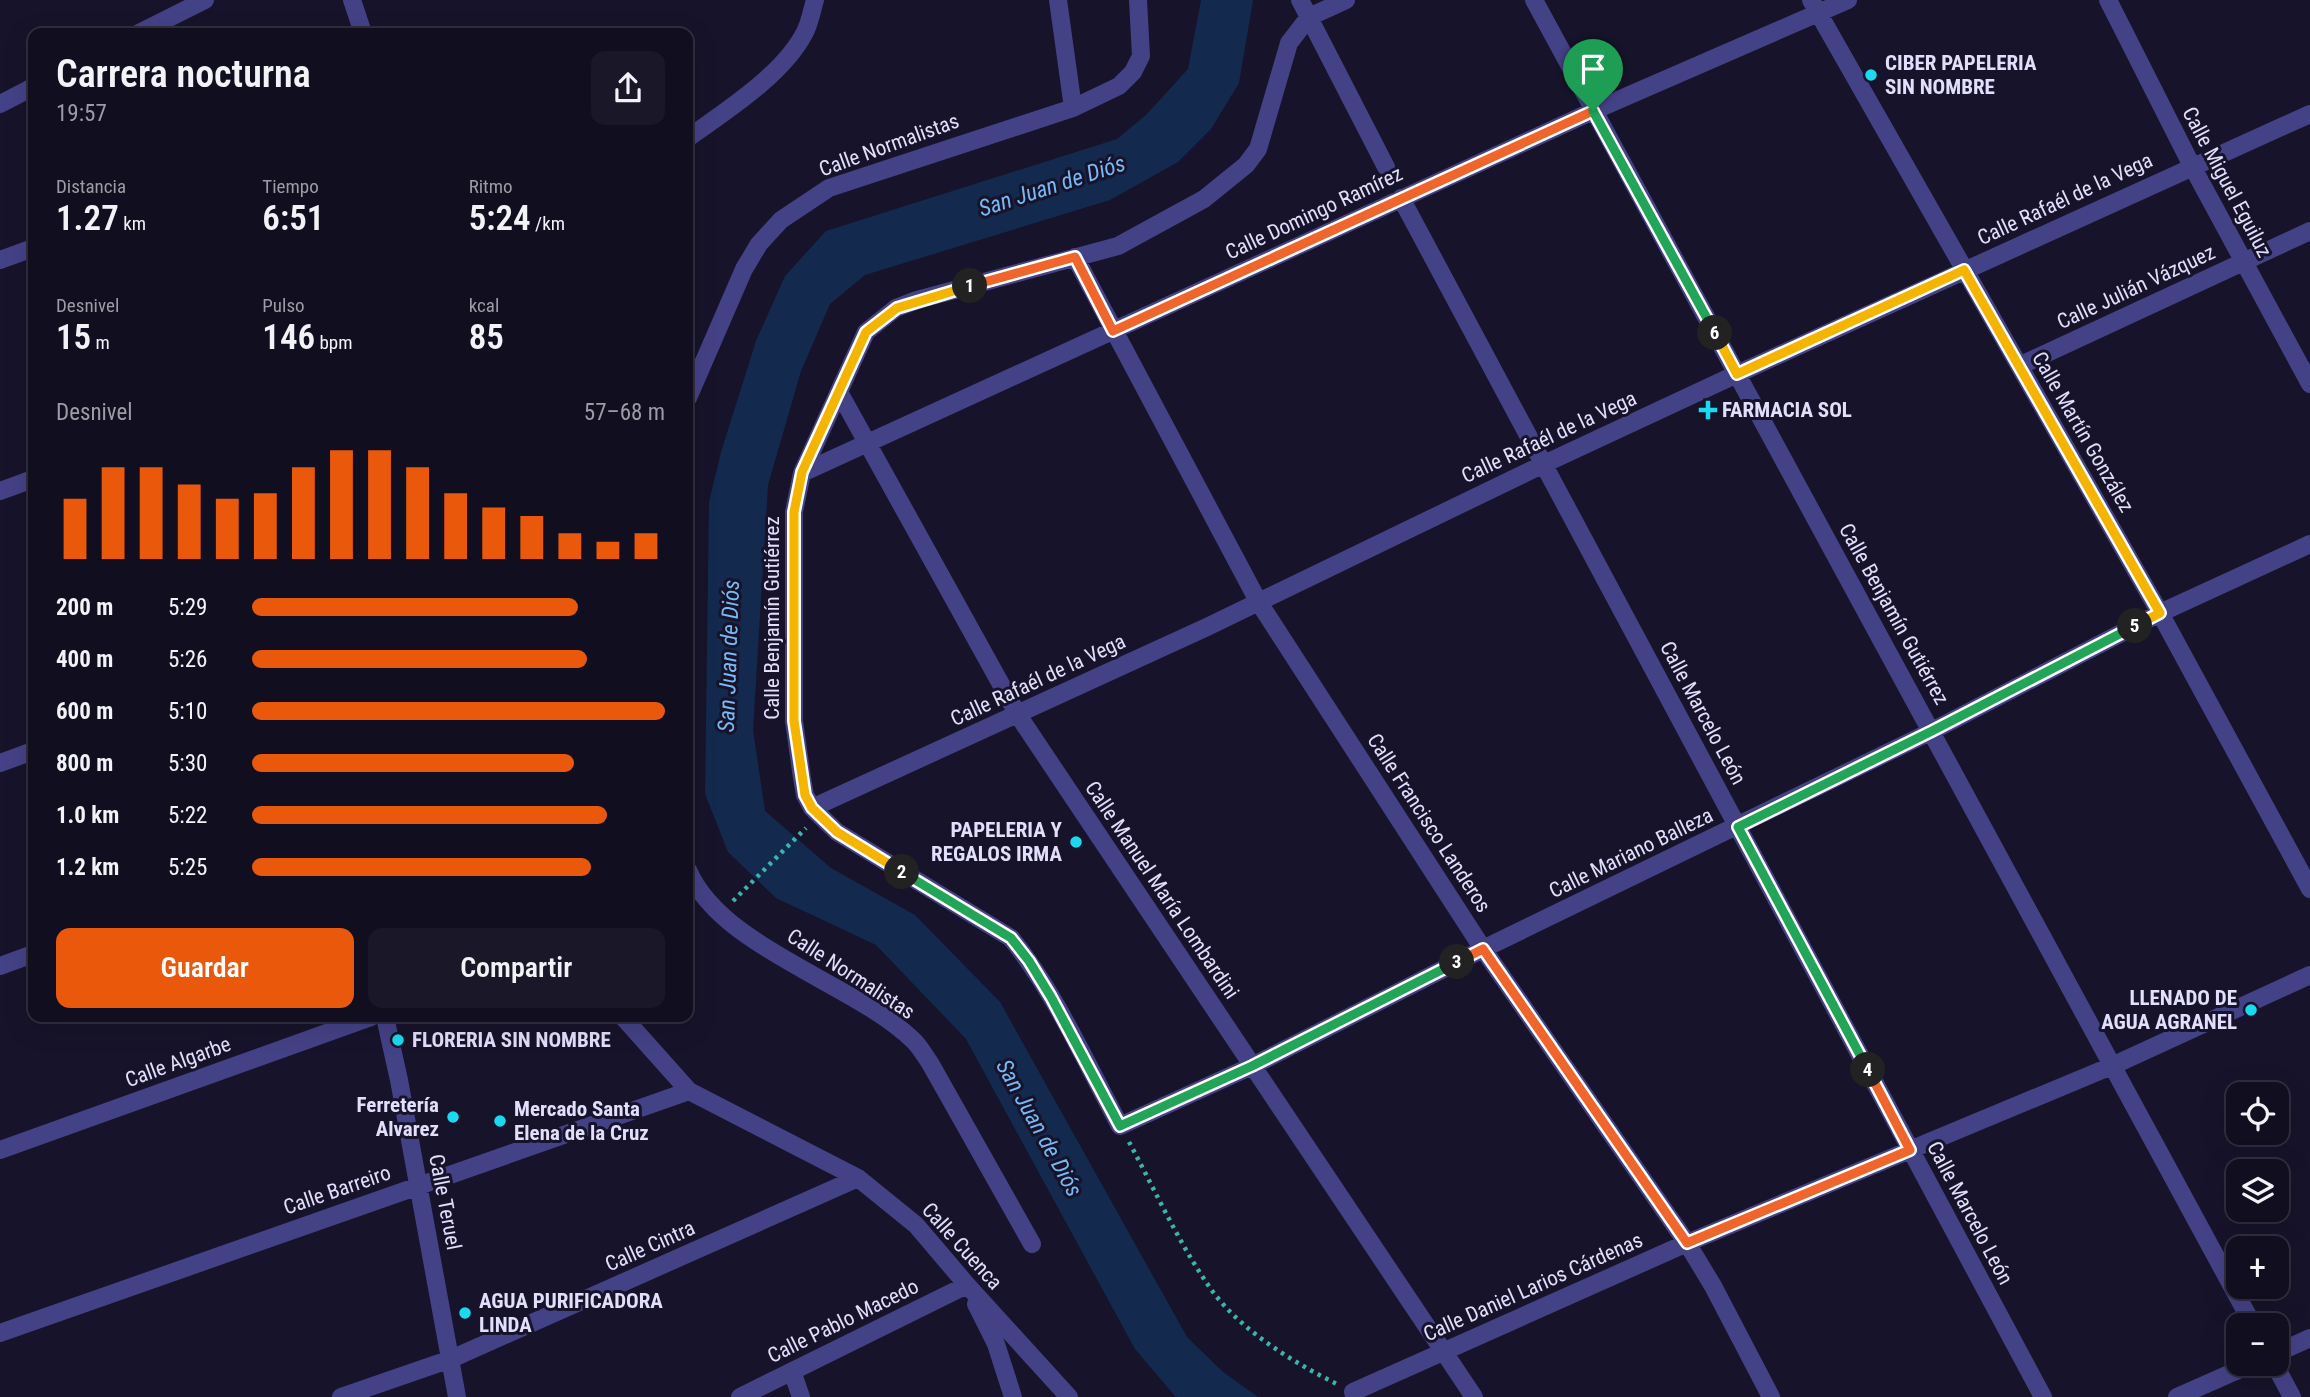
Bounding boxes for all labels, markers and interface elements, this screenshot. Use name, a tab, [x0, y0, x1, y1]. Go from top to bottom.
pin	[1563, 39, 1623, 111]
icon: arrive	[1574, 50, 1612, 88]
button: share	[591, 51, 665, 125]
place label: CIBER PAPELERIA SIN NOMBRE	[1885, 51, 2037, 99]
text: Carrera nocturna	[56, 52, 311, 96]
marker: CIBER PAPELERIA SIN NOMBRE	[1863, 67, 1879, 83]
text: 19:57	[56, 100, 107, 127]
street label: Calle Miguel Eguiluz	[2177, 103, 2277, 261]
street label: Calle Normalistas	[816, 109, 962, 181]
street label: Calle Rafaél de la Vega	[1974, 148, 2156, 250]
water label: San Juan de Diós	[975, 150, 1129, 222]
street label: Calle Domingo Ramírez	[1222, 161, 1406, 265]
text: Distancia	[56, 175, 126, 198]
text: Tiempo	[262, 175, 319, 198]
text: Ritmo	[469, 175, 513, 198]
text: 1.27	[56, 198, 119, 239]
text: 6:51	[262, 198, 324, 239]
text: 5:24	[469, 198, 531, 239]
text: km	[119, 212, 146, 235]
text: /km	[531, 212, 565, 235]
street label: Calle Julián Vázquez	[2053, 240, 2219, 334]
pin: 1	[953, 268, 988, 304]
text: 1	[965, 274, 974, 297]
text: Desnivel	[56, 294, 119, 317]
text: Pulso	[262, 294, 305, 317]
text: kcal	[469, 294, 499, 317]
pin: 6	[1698, 316, 1732, 350]
text: 15	[56, 317, 91, 358]
text: 146	[262, 317, 315, 358]
text: 85	[469, 317, 504, 358]
text: 6	[1710, 321, 1719, 344]
text: m	[91, 331, 110, 354]
text: bpm	[315, 331, 353, 354]
street label: Calle Martín González	[2027, 347, 2139, 517]
street label: Calle Rafaél de la Vega	[1458, 386, 1640, 488]
place label: FARMACIA SOL	[1722, 398, 1852, 422]
text: Desnivel	[56, 399, 133, 426]
text: 57–68 m	[584, 399, 665, 426]
marker: FARMACIA SOL	[1700, 402, 1716, 418]
street label: Calle Benjamín Gutiérrez	[760, 516, 784, 720]
street label: Calle Benjamín Gutiérrez	[1834, 519, 1954, 709]
water label: San Juan de Diós	[713, 579, 745, 733]
text: 200 m	[56, 594, 113, 621]
text: 5:29	[168, 594, 207, 621]
pin: 5	[2118, 608, 2152, 644]
text: 5	[2130, 614, 2139, 637]
street label: Calle Rafaél de la Vega	[947, 629, 1129, 731]
street label: Calle Marcelo León	[1655, 637, 1751, 789]
text: 400 m	[56, 646, 113, 673]
text: 5:26	[168, 646, 207, 673]
text: 600 m	[56, 698, 113, 725]
text: 5:10	[168, 698, 207, 725]
street label: Calle Francisco Landeros	[1362, 729, 1496, 917]
text: 800 m	[56, 750, 113, 777]
text: 5:30	[168, 750, 207, 777]
street label: Calle Manuel María Lombardini	[1080, 777, 1244, 1003]
text: 1.0 km	[56, 802, 119, 829]
text: 5:22	[168, 802, 207, 829]
street label: Calle Mariano Balleza	[1545, 803, 1717, 903]
place label: PAPELERIA Y REGALOS IRMA	[931, 818, 1063, 866]
marker: PAPELERIA Y REGALOS IRMA	[1068, 834, 1084, 850]
text: 1.2 km	[56, 854, 119, 881]
text: 5:25	[168, 854, 207, 881]
pin: 2	[884, 854, 920, 890]
text: 2	[897, 860, 906, 883]
street label: Calle Normalistas	[783, 924, 919, 1024]
button: Guardar	[56, 928, 354, 1008]
button: Compartir	[368, 928, 665, 1008]
pin: 3	[1440, 944, 1474, 979]
text: 3	[1452, 950, 1461, 973]
place label: LLENADO DE AGUA AGRANEL	[2101, 986, 2237, 1034]
marker: LLENADO DE AGUA AGRANEL	[2243, 1002, 2259, 1018]
place label: FLORERIA SIN NOMBRE	[412, 1028, 611, 1052]
street label: Calle Algarbe	[122, 1032, 234, 1092]
marker: FLORERIA SIN NOMBRE	[390, 1032, 406, 1048]
pin: 4	[1850, 1052, 1885, 1088]
water label: San Juan de Diós	[990, 1055, 1088, 1201]
text: 4	[1863, 1058, 1872, 1081]
map controls	[2226, 1082, 2289, 1376]
button: locate	[2226, 1082, 2289, 1145]
place label: Ferretería Alvarez	[357, 1093, 439, 1141]
place label: Mercado Santa Elena de la Cruz	[514, 1097, 649, 1145]
marker: Ferretería Alvarez	[445, 1109, 461, 1125]
marker: Mercado Santa Elena de la Cruz	[492, 1113, 508, 1129]
street label: Calle Marcelo León	[1922, 1137, 2018, 1289]
street label: Calle Teruel	[424, 1152, 466, 1252]
button: layers	[2226, 1159, 2289, 1222]
street label: Calle Barreiro	[280, 1160, 394, 1220]
street label: Calle Cuenca	[917, 1198, 1007, 1294]
street label: Calle Cintra	[602, 1216, 698, 1276]
street label: Calle Daniel Larios Cárdenas	[1420, 1228, 1646, 1346]
button: +	[2226, 1236, 2289, 1299]
street label: Calle Pablo Macedo	[764, 1274, 922, 1368]
place label: AGUA PURIFICADORA LINDA	[479, 1289, 663, 1337]
marker: AGUA PURIFICADORA LINDA	[457, 1305, 473, 1321]
button: −	[2226, 1313, 2289, 1376]

